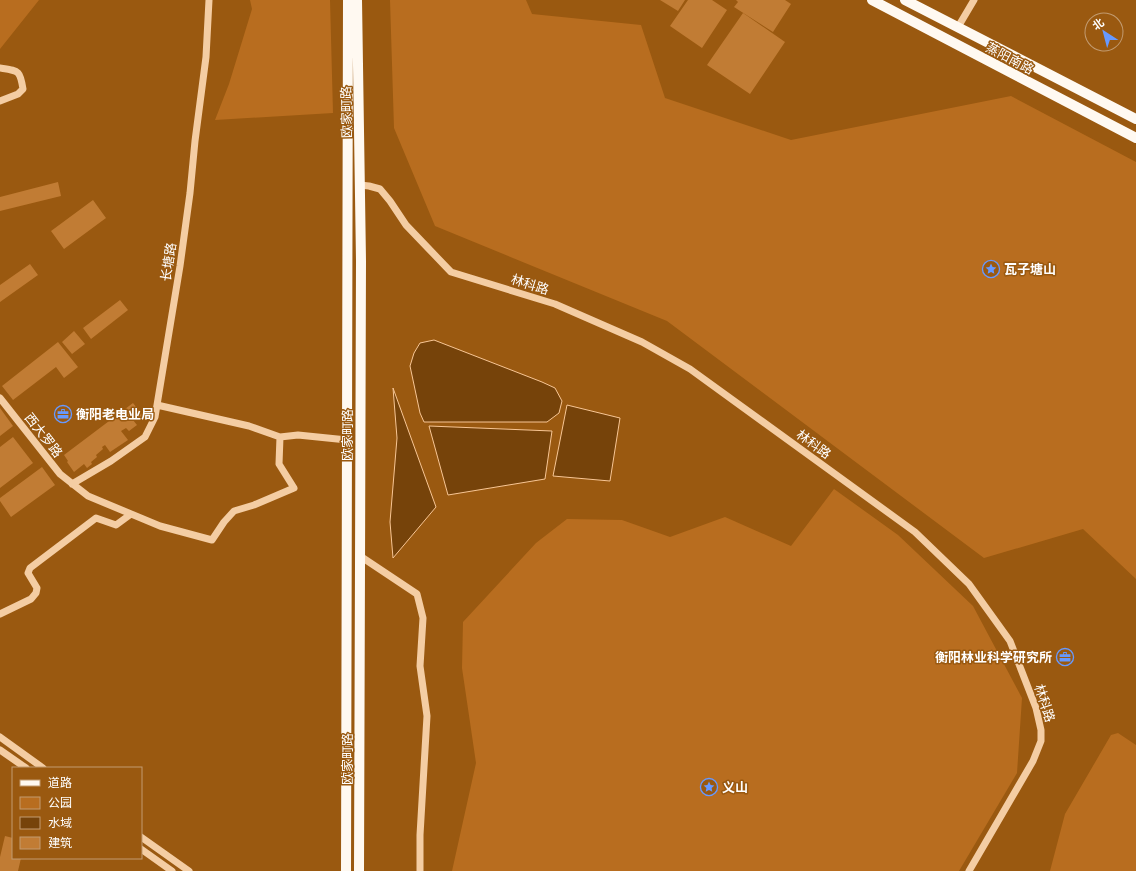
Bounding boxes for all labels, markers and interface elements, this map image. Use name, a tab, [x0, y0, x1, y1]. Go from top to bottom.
north arrow	[1084, 12, 1124, 52]
text: 北	[1090, 16, 1107, 34]
street label: 蒸阳南路	[982, 40, 1036, 79]
street label: 欧家町路	[339, 86, 356, 138]
street label: 长塘路	[158, 242, 181, 283]
place icon: 瓦子塘山	[981, 259, 1001, 279]
place label: 瓦子塘山	[1004, 262, 1056, 279]
street label: 林科路	[508, 273, 550, 299]
office icon: 衡阳老电业局	[53, 404, 73, 424]
place label: 衡阳老电业局	[76, 407, 154, 424]
street label: 欧家町路	[340, 409, 357, 461]
street label: 西大罗路	[20, 411, 65, 462]
street label: 林科路	[792, 428, 833, 464]
office icon: 衡阳林业科学研究所	[1055, 647, 1075, 667]
place label: 衡阳林业科学研究所	[935, 650, 1052, 667]
street label: 林科路	[1029, 683, 1057, 725]
street label: 欧家町路	[340, 733, 357, 785]
legend	[12, 767, 142, 859]
text: 道路	[48, 776, 72, 792]
place icon: 义山	[699, 777, 719, 797]
place label: 义山	[722, 780, 748, 797]
text: 公园	[48, 796, 72, 812]
text: 水域	[48, 816, 72, 832]
text: 建筑	[48, 836, 72, 852]

